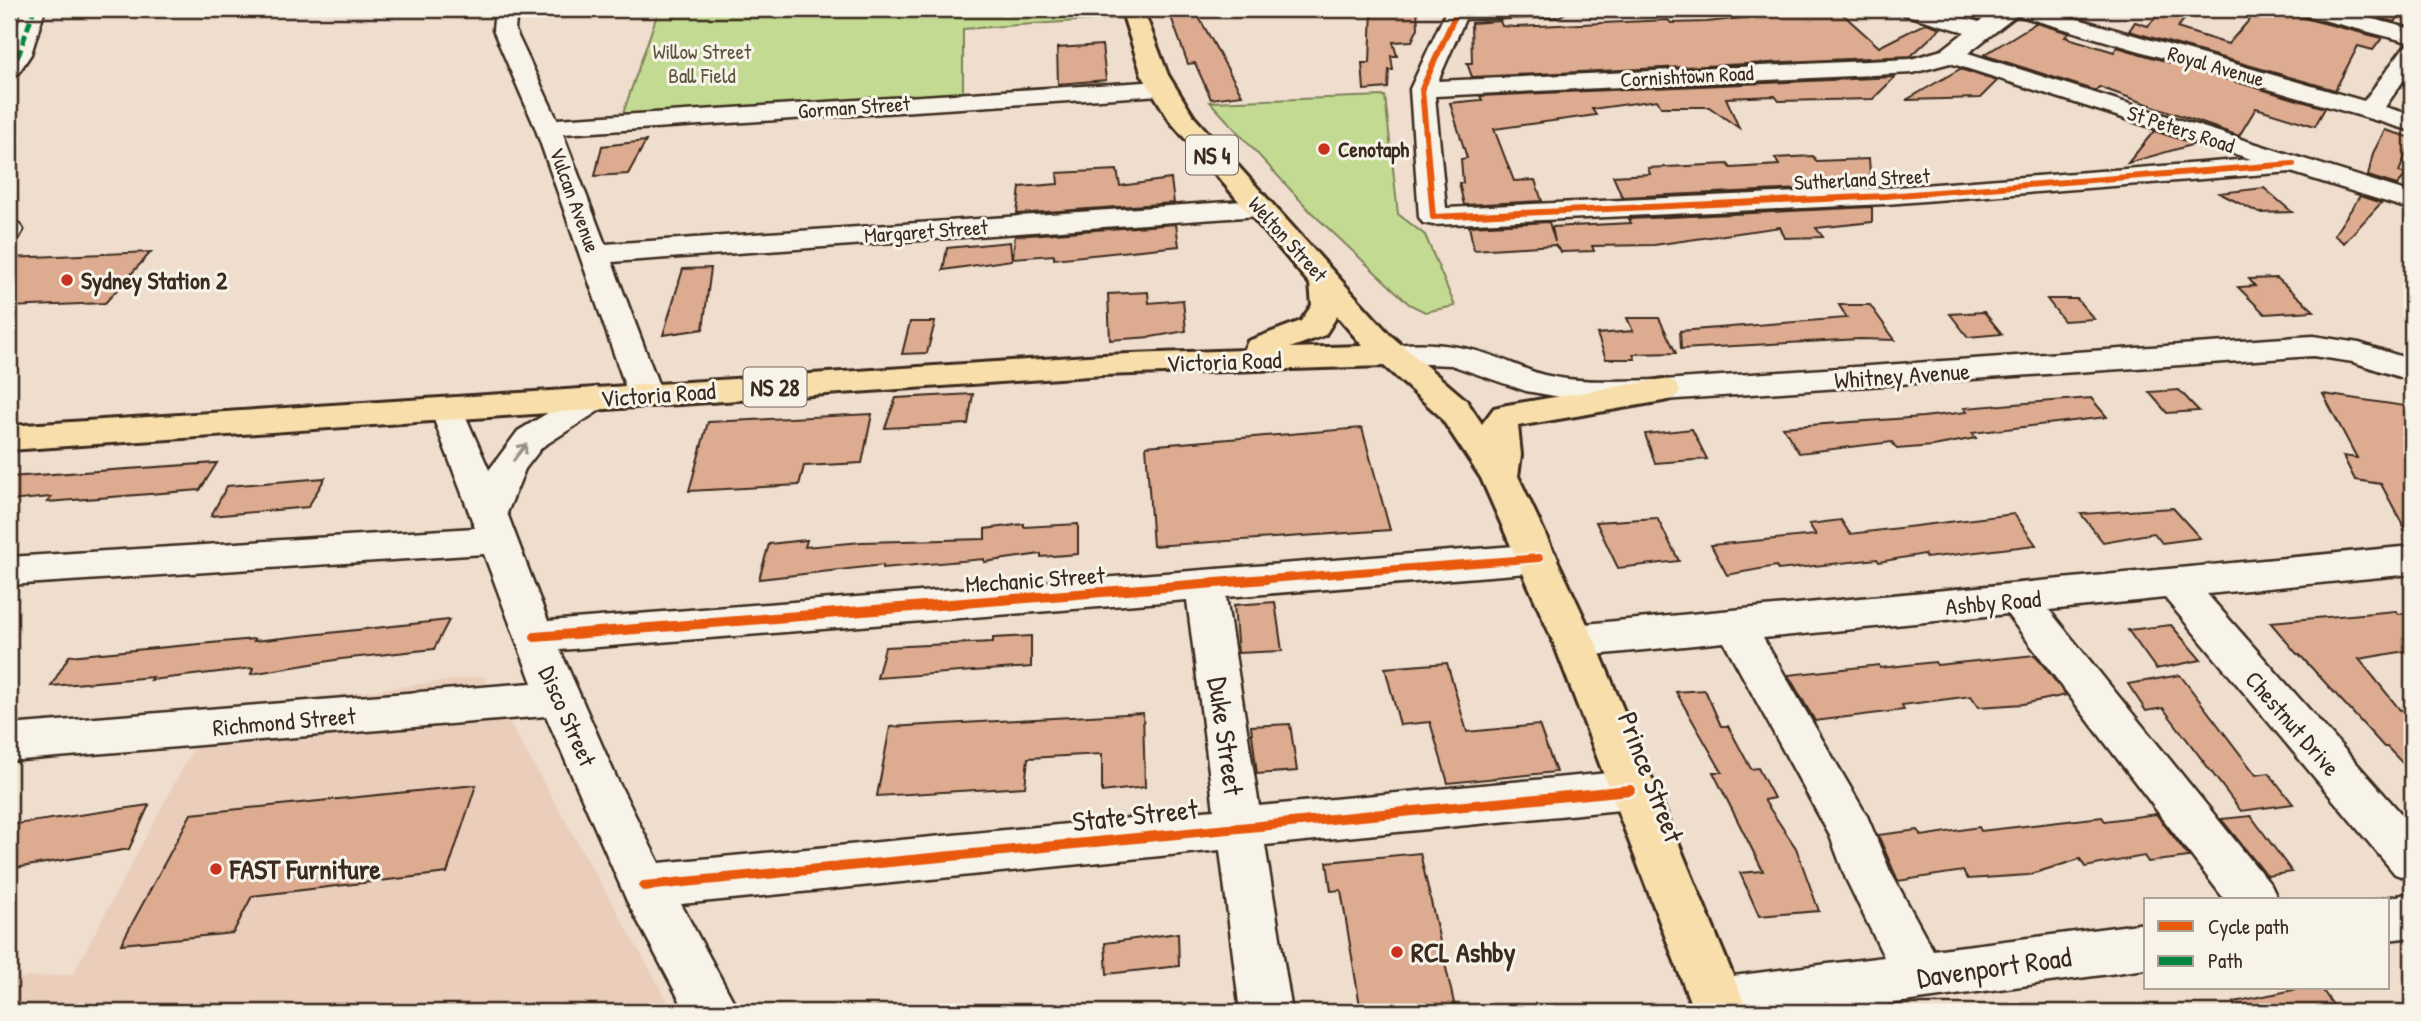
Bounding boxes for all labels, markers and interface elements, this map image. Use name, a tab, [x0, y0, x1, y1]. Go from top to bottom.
park label: Willow Street Ball Field	[653, 37, 752, 90]
street label: Royal Avenue	[2165, 38, 2267, 94]
street label: Cornishtown Road	[1620, 58, 1754, 94]
street label: Gorman Street	[797, 89, 912, 125]
street label: St Peters Road	[2124, 98, 2238, 160]
place label: Cenotaph	[1338, 135, 1409, 165]
road number: NS 4	[1186, 136, 1238, 174]
marker: Cenotaph	[1316, 141, 1332, 157]
street label: Vulcan Avenue	[543, 143, 607, 257]
street label: Sutherland Street	[1793, 161, 1931, 197]
street label: Welton Street	[1242, 190, 1335, 289]
street label: Margaret Street	[863, 212, 990, 250]
place label: Sydney Station 2	[81, 264, 228, 297]
marker: Sydney Station 2	[59, 272, 75, 288]
street label: Victoria Road	[1166, 343, 1282, 379]
street label: Whitney Avenue	[1833, 354, 1971, 396]
road number: NS 28	[744, 368, 806, 406]
street label: Victoria Road	[600, 374, 716, 414]
one-way arrow	[512, 443, 527, 461]
street label: Mechanic Street	[964, 558, 1106, 600]
street label: Ashby Road	[1944, 582, 2042, 622]
street label: Disco Street	[532, 661, 605, 772]
street label: Chestnut Drive	[2238, 664, 2348, 783]
street label: Duke Street	[1199, 674, 1253, 798]
street label: Richmond Street	[211, 699, 357, 743]
street label: Prince Street	[1609, 706, 1693, 848]
street label: State Street	[1070, 789, 1200, 840]
place label: FAST Furniture	[229, 850, 382, 888]
marker: FAST Furniture	[208, 861, 224, 877]
legend	[2144, 898, 2390, 990]
text: Cycle path	[2208, 912, 2289, 941]
place label: RCL Ashby	[1411, 933, 1516, 972]
street label: Davenport Road	[1914, 937, 2074, 997]
marker: RCL Ashby	[1389, 944, 1405, 960]
text: Path	[2208, 946, 2243, 975]

